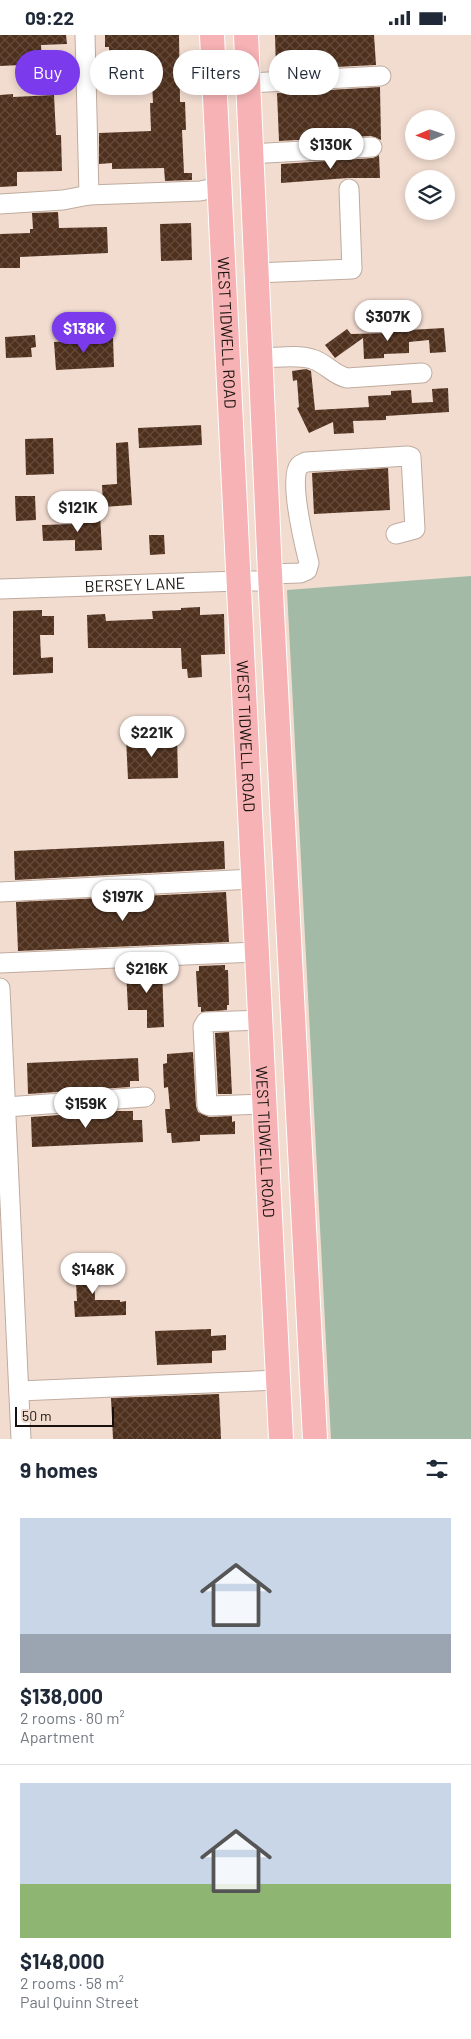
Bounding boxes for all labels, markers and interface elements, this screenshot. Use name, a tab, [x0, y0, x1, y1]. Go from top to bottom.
text: 09:22	[25, 6, 74, 29]
chip: Buy	[15, 50, 80, 95]
chip: Rent	[90, 50, 163, 95]
chip: Filters	[173, 50, 259, 95]
chip: New	[269, 50, 339, 95]
north arrow	[405, 110, 455, 160]
map controls	[405, 110, 455, 220]
pin: $130K	[296, 127, 366, 170]
text: $130K	[310, 134, 352, 153]
button: layers	[405, 170, 455, 220]
street label: WEST TIDWELL ROAD	[214, 256, 241, 409]
pin: $307K	[353, 299, 423, 342]
text: $307K	[366, 306, 410, 325]
pin: $138K	[49, 311, 119, 354]
text: $138K	[63, 318, 105, 337]
pin: $121K	[43, 491, 113, 533]
text: $121K	[58, 497, 98, 516]
street label: BERSEY LANE	[84, 573, 186, 595]
street label: WEST TIDWELL ROAD	[234, 660, 260, 812]
pin: $221K	[117, 715, 187, 758]
text: $221K	[131, 722, 173, 741]
pin: $197K	[88, 879, 158, 922]
text: $197K	[102, 886, 144, 905]
pin: $216K	[112, 951, 182, 994]
text: $216K	[126, 958, 168, 977]
street label: WEST TIDWELL ROAD	[253, 1065, 279, 1218]
pin: $159K	[51, 1087, 121, 1129]
text: $159K	[65, 1093, 107, 1112]
pin: $148K	[58, 1253, 128, 1295]
text: $148K	[71, 1259, 115, 1278]
scale bar	[15, 1404, 114, 1427]
text: 50 m	[22, 1407, 51, 1424]
icon: filters	[423, 1455, 451, 1483]
text: 9 homes	[20, 1457, 98, 1482]
icon: home	[191, 1550, 281, 1640]
text: $138,000	[20, 1683, 103, 1708]
text: 2 rooms · 80 m²	[20, 1708, 125, 1727]
text: Apartment	[20, 1727, 95, 1746]
icon: home	[191, 1816, 281, 1906]
text: $148,000	[20, 1948, 104, 1973]
text: 2 rooms · 58 m²	[20, 1973, 124, 1992]
text: Paul Quinn Street	[20, 1992, 139, 2011]

